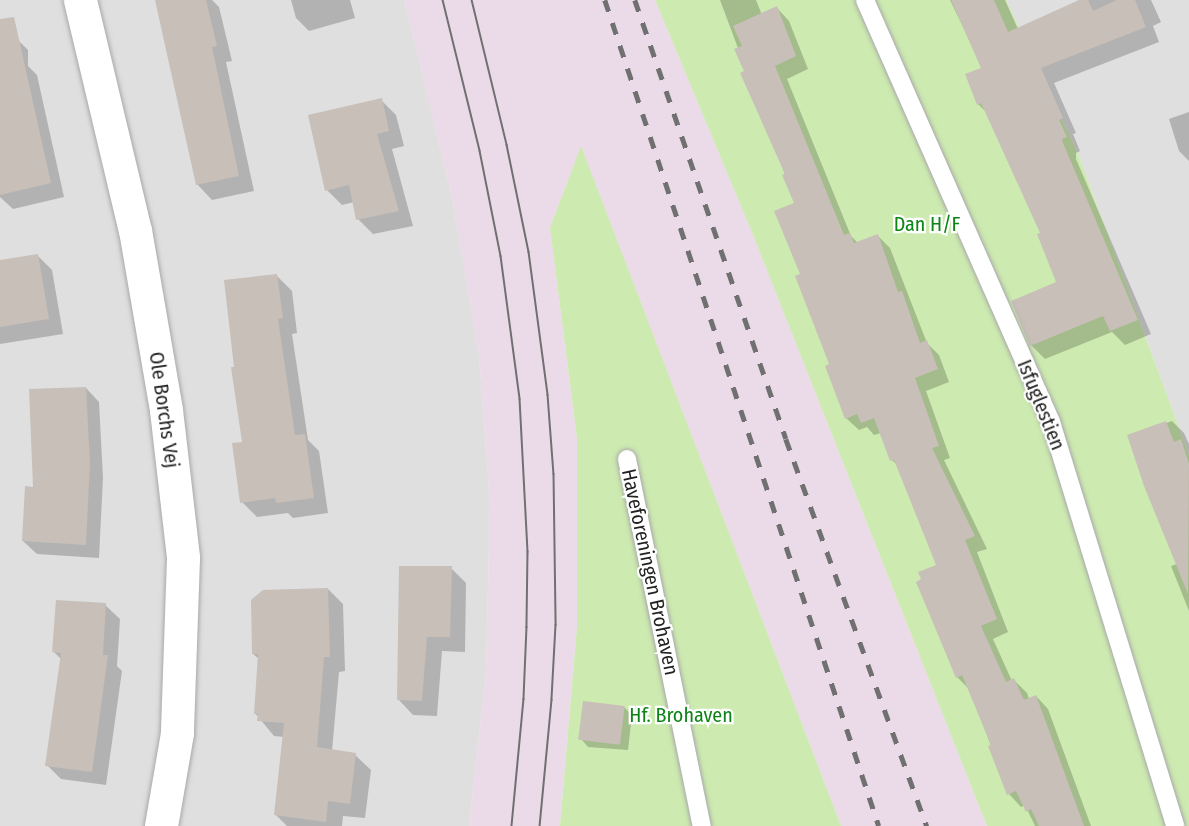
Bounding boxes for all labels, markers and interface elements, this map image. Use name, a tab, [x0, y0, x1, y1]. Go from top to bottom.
park label: Dan H/F	[894, 212, 960, 236]
street label: Ole Borchs Vej	[144, 350, 184, 470]
street label: Isfuglestien	[1012, 356, 1070, 454]
street label: Haveforeningen Brohaven	[616, 467, 684, 677]
park label: Hf. Brohaven	[629, 703, 733, 727]

